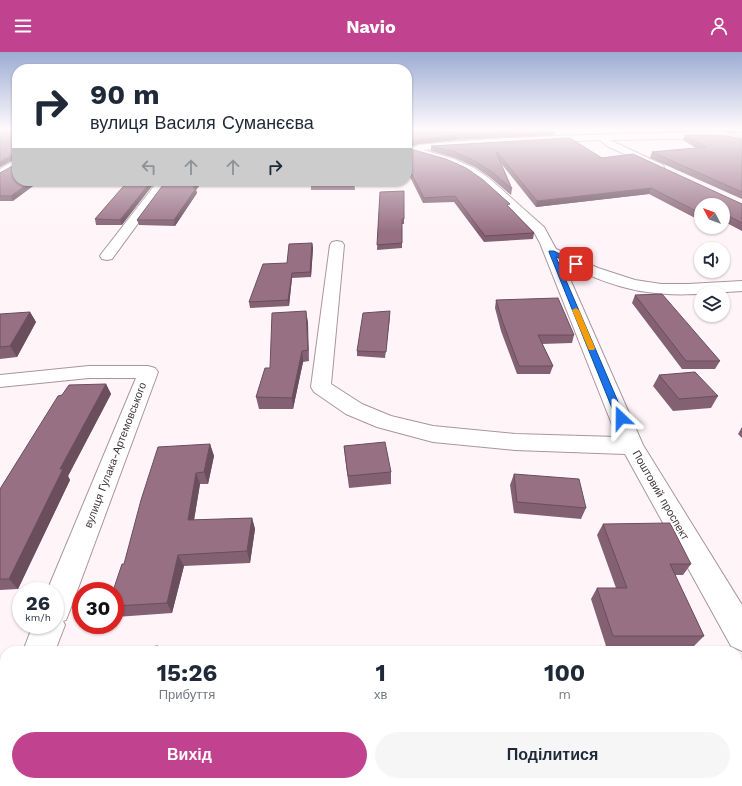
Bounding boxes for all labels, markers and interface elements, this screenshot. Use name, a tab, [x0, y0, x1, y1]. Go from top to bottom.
icon: menu	[12, 15, 34, 37]
icon: person	[708, 15, 730, 37]
text: Navio	[346, 16, 396, 37]
text: 90 m	[90, 78, 160, 111]
icon: right	[24, 80, 76, 132]
text: вулиця Василя Суманєєва	[90, 112, 314, 133]
icon: left	[138, 156, 160, 178]
icon: ahead	[180, 156, 202, 178]
icon: ahead	[222, 156, 244, 178]
icon: right	[264, 156, 286, 178]
north arrow	[694, 198, 730, 234]
map controls	[694, 198, 730, 322]
button: sound	[694, 242, 730, 278]
pin	[559, 247, 593, 281]
icon: arrive	[565, 253, 587, 275]
button: layers	[694, 286, 730, 322]
street label: вулиця Гулака-Артемовського	[82, 380, 149, 530]
position arrow	[600, 397, 642, 439]
street label: Поштовий проспект	[630, 448, 692, 542]
speed limit sign: 30	[72, 582, 124, 634]
text: 26	[26, 591, 50, 615]
text: km/h	[25, 612, 51, 623]
text: 15:26	[157, 659, 217, 687]
text: 1	[376, 659, 386, 687]
text: 100	[544, 659, 585, 687]
text: Прибуття	[159, 687, 215, 702]
text: хв	[374, 687, 387, 702]
text: m	[558, 687, 571, 702]
button: Вихід	[12, 732, 367, 778]
button: Поділитися	[375, 732, 730, 778]

